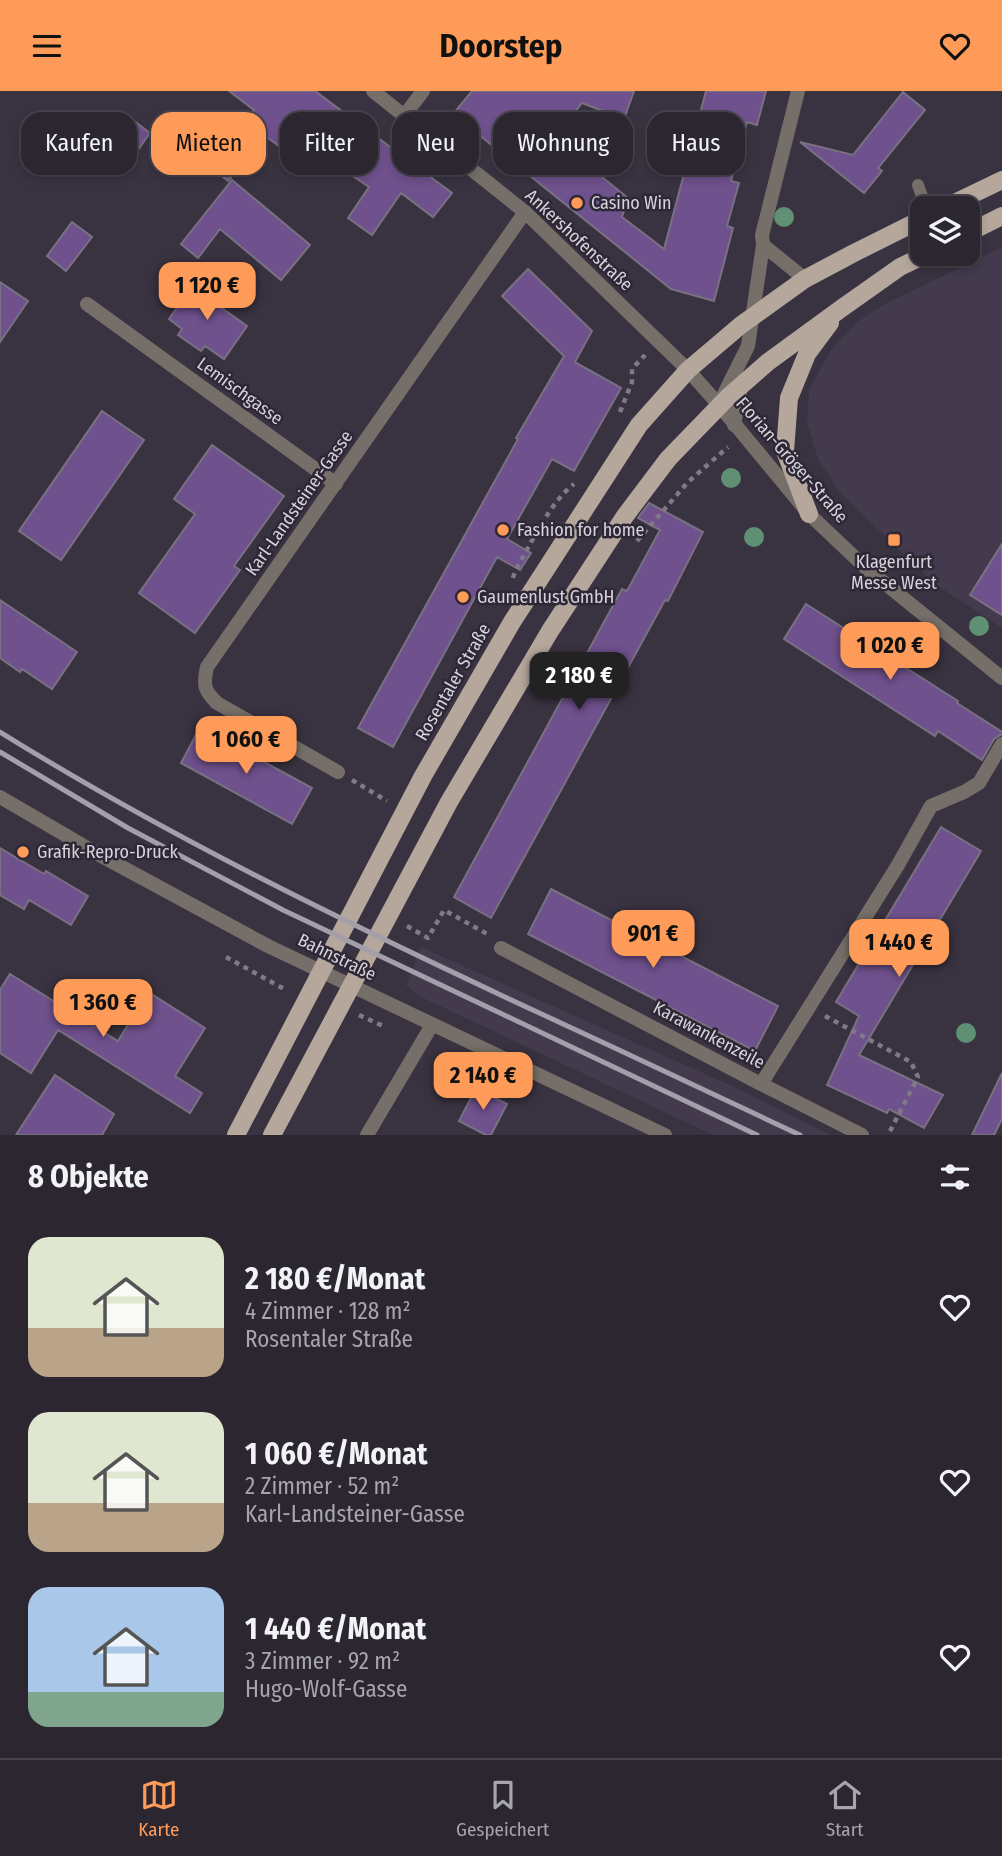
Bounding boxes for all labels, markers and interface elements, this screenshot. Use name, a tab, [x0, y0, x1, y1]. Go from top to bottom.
icon: menu	[28, 27, 66, 65]
text: Doorstep	[440, 27, 562, 65]
icon: heart	[936, 27, 974, 65]
chip: Kaufen	[21, 112, 137, 175]
chip: Mieten	[151, 112, 266, 175]
chip: Filter	[280, 112, 378, 175]
chip: Neu	[392, 112, 479, 175]
chip: Wohnung	[493, 112, 633, 175]
chip: Haus	[647, 112, 745, 175]
street label: Ankershofenstraße	[521, 185, 637, 296]
place label: Casino Win	[591, 192, 672, 214]
marker: Casino Win	[569, 195, 585, 211]
map controls	[910, 196, 980, 266]
button: layers	[910, 196, 980, 266]
pin: 1 120 €	[142, 263, 272, 322]
text: 1 120 €	[175, 271, 239, 299]
street label: Lemischgasse	[193, 353, 287, 430]
street label: Florian-Gröger-Straße	[731, 393, 853, 528]
street label: Karl-Landsteiner-Gasse	[241, 426, 357, 580]
place label: Fashion for home	[517, 519, 644, 541]
marker: Fashion for home	[495, 522, 511, 538]
marker: Klagenfurt Messe West	[886, 532, 902, 548]
place label: Klagenfurt Messe West	[851, 551, 937, 594]
place label: Gaumenlust GmbH	[477, 586, 614, 608]
marker: Gaumenlust GmbH	[455, 589, 471, 605]
street label: Rosentaler Straße	[411, 620, 495, 744]
pin: 1 020 €	[825, 623, 955, 682]
text: 1 020 €	[856, 631, 924, 659]
pin: 2 180 €	[514, 653, 644, 712]
text: 2 180 €	[546, 661, 612, 689]
pin: 1 060 €	[181, 717, 311, 776]
text: 1 060 €	[212, 725, 280, 753]
place label: Grafik-Repro-Druck	[37, 841, 178, 863]
marker: Grafik-Repro-Druck	[15, 844, 31, 860]
pin: 901 €	[604, 911, 702, 970]
text: 901 €	[628, 919, 678, 947]
pin: 1 440 €	[834, 919, 964, 979]
text: 1 440 €	[865, 928, 933, 956]
street label: Bahnstraße	[294, 929, 380, 985]
pin: 1 360 €	[38, 979, 168, 1039]
text: 1 360 €	[69, 988, 137, 1016]
street label: Karawankenzeile	[649, 996, 769, 1074]
pin: 2 140 €	[418, 1053, 548, 1112]
text: 2 140 €	[450, 1061, 516, 1089]
icon: filters	[936, 1158, 974, 1196]
text: 8 Objekte	[28, 1159, 149, 1195]
text: 2 180 €/Monat	[245, 1261, 425, 1297]
icon: home	[84, 1265, 168, 1349]
icon: heart	[936, 1288, 974, 1326]
text: 4 Zimmer · 128 m²	[245, 1297, 411, 1325]
text: Rosentaler Straße	[245, 1325, 413, 1353]
text: 1 060 €/Monat	[245, 1436, 428, 1472]
icon: home	[84, 1440, 168, 1524]
icon: heart	[936, 1463, 974, 1501]
text: 2 Zimmer · 52 m²	[245, 1472, 399, 1500]
text: Karl-Landsteiner-Gasse	[245, 1500, 465, 1528]
text: 1 440 €/Monat	[245, 1611, 426, 1647]
icon: home	[84, 1615, 168, 1699]
icon: heart	[936, 1638, 974, 1676]
text: 3 Zimmer · 92 m²	[245, 1647, 400, 1675]
text: Hugo-Wolf-Gasse	[245, 1675, 407, 1703]
tab: Karte	[138, 1776, 179, 1841]
tab: Gespeichert	[456, 1776, 549, 1841]
tab: Start	[826, 1776, 864, 1841]

